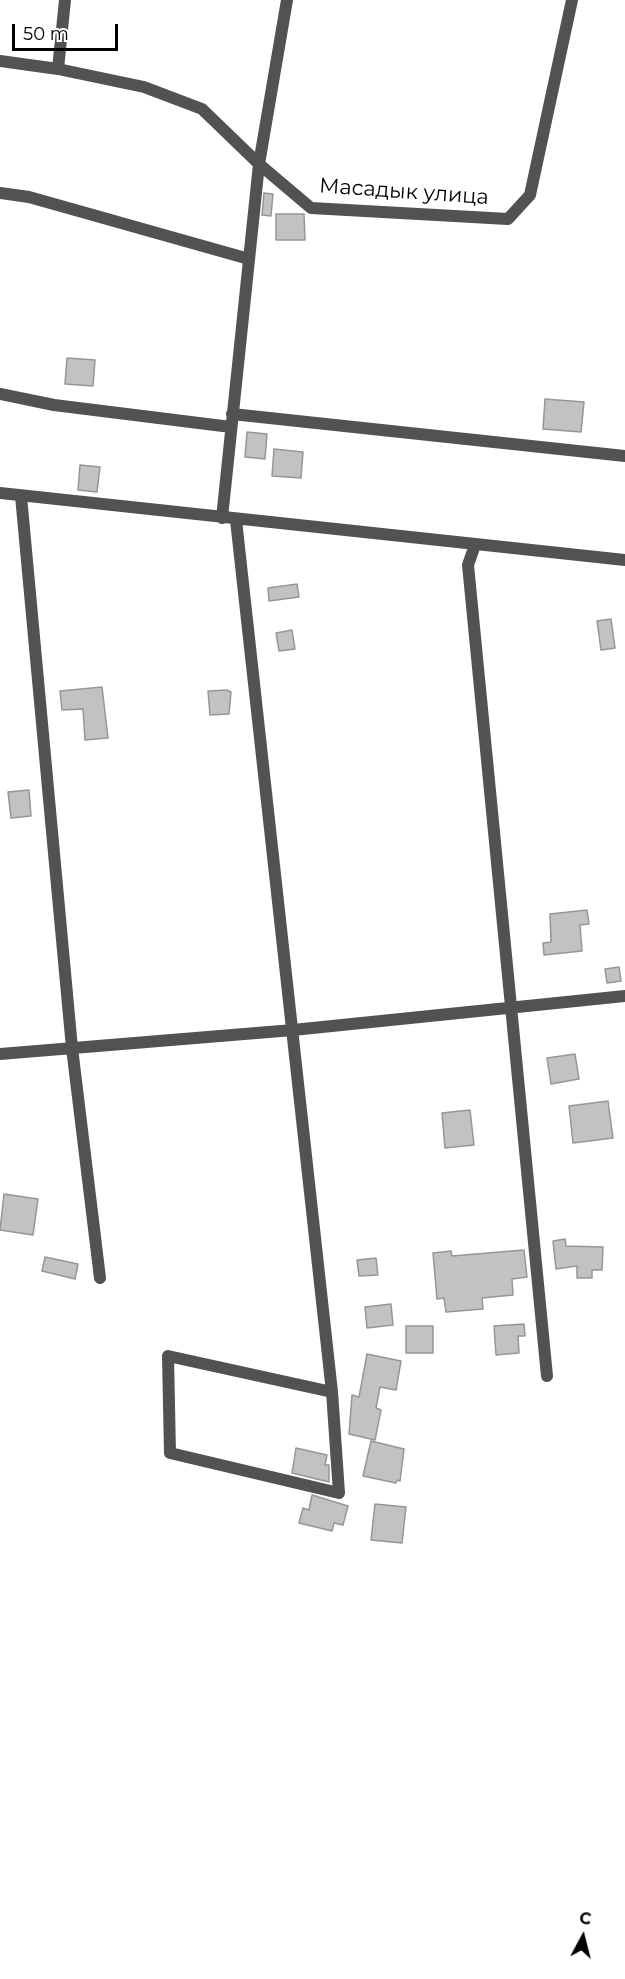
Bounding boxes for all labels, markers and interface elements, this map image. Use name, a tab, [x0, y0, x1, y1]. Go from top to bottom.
scale bar	[15, 12, 122, 50]
text: 50 m	[23, 23, 69, 45]
street label: Масадык улица	[318, 174, 490, 210]
north arrow	[553, 1907, 613, 1967]
text: С	[578, 1909, 592, 1929]

